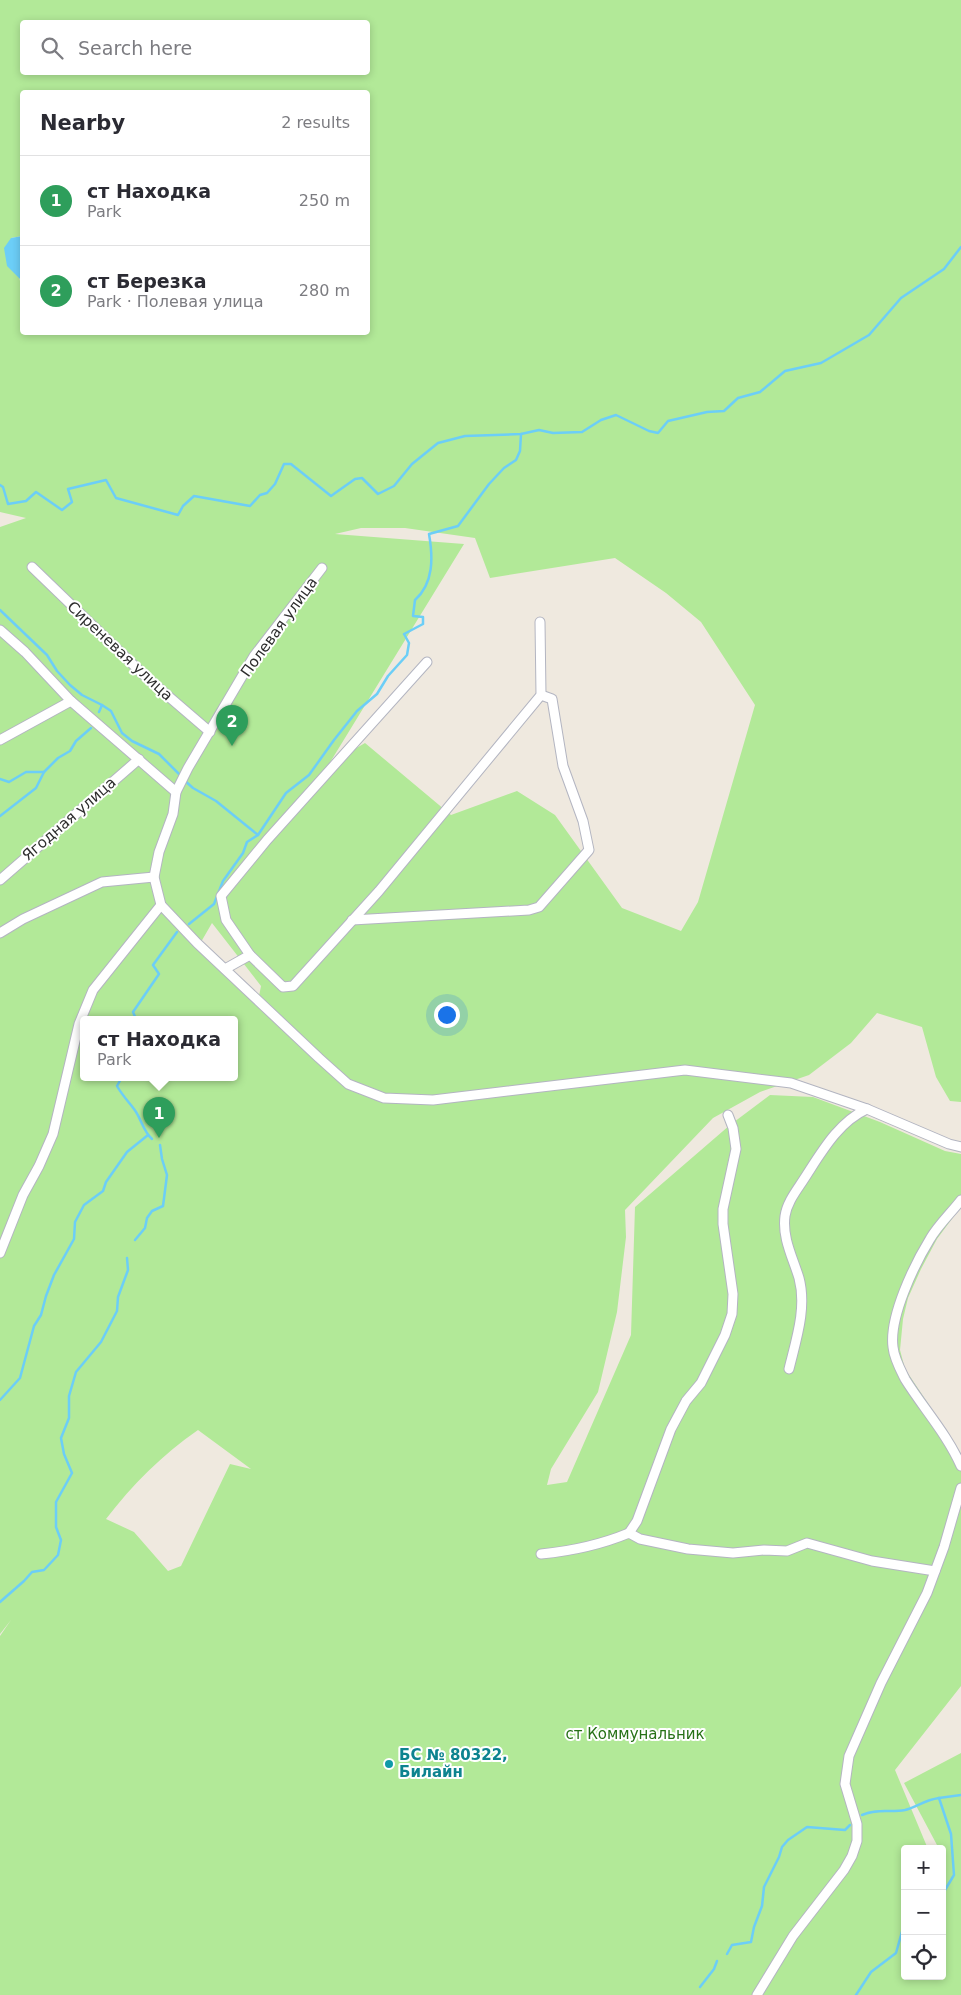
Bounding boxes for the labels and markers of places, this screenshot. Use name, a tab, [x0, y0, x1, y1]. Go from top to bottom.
pin: 2	[216, 705, 248, 746]
pin: 1	[143, 1097, 175, 1138]
place label: БС № 80322, Билайн	[399, 1746, 508, 1781]
marker: БС № 80322, Билайн	[383, 1758, 395, 1770]

